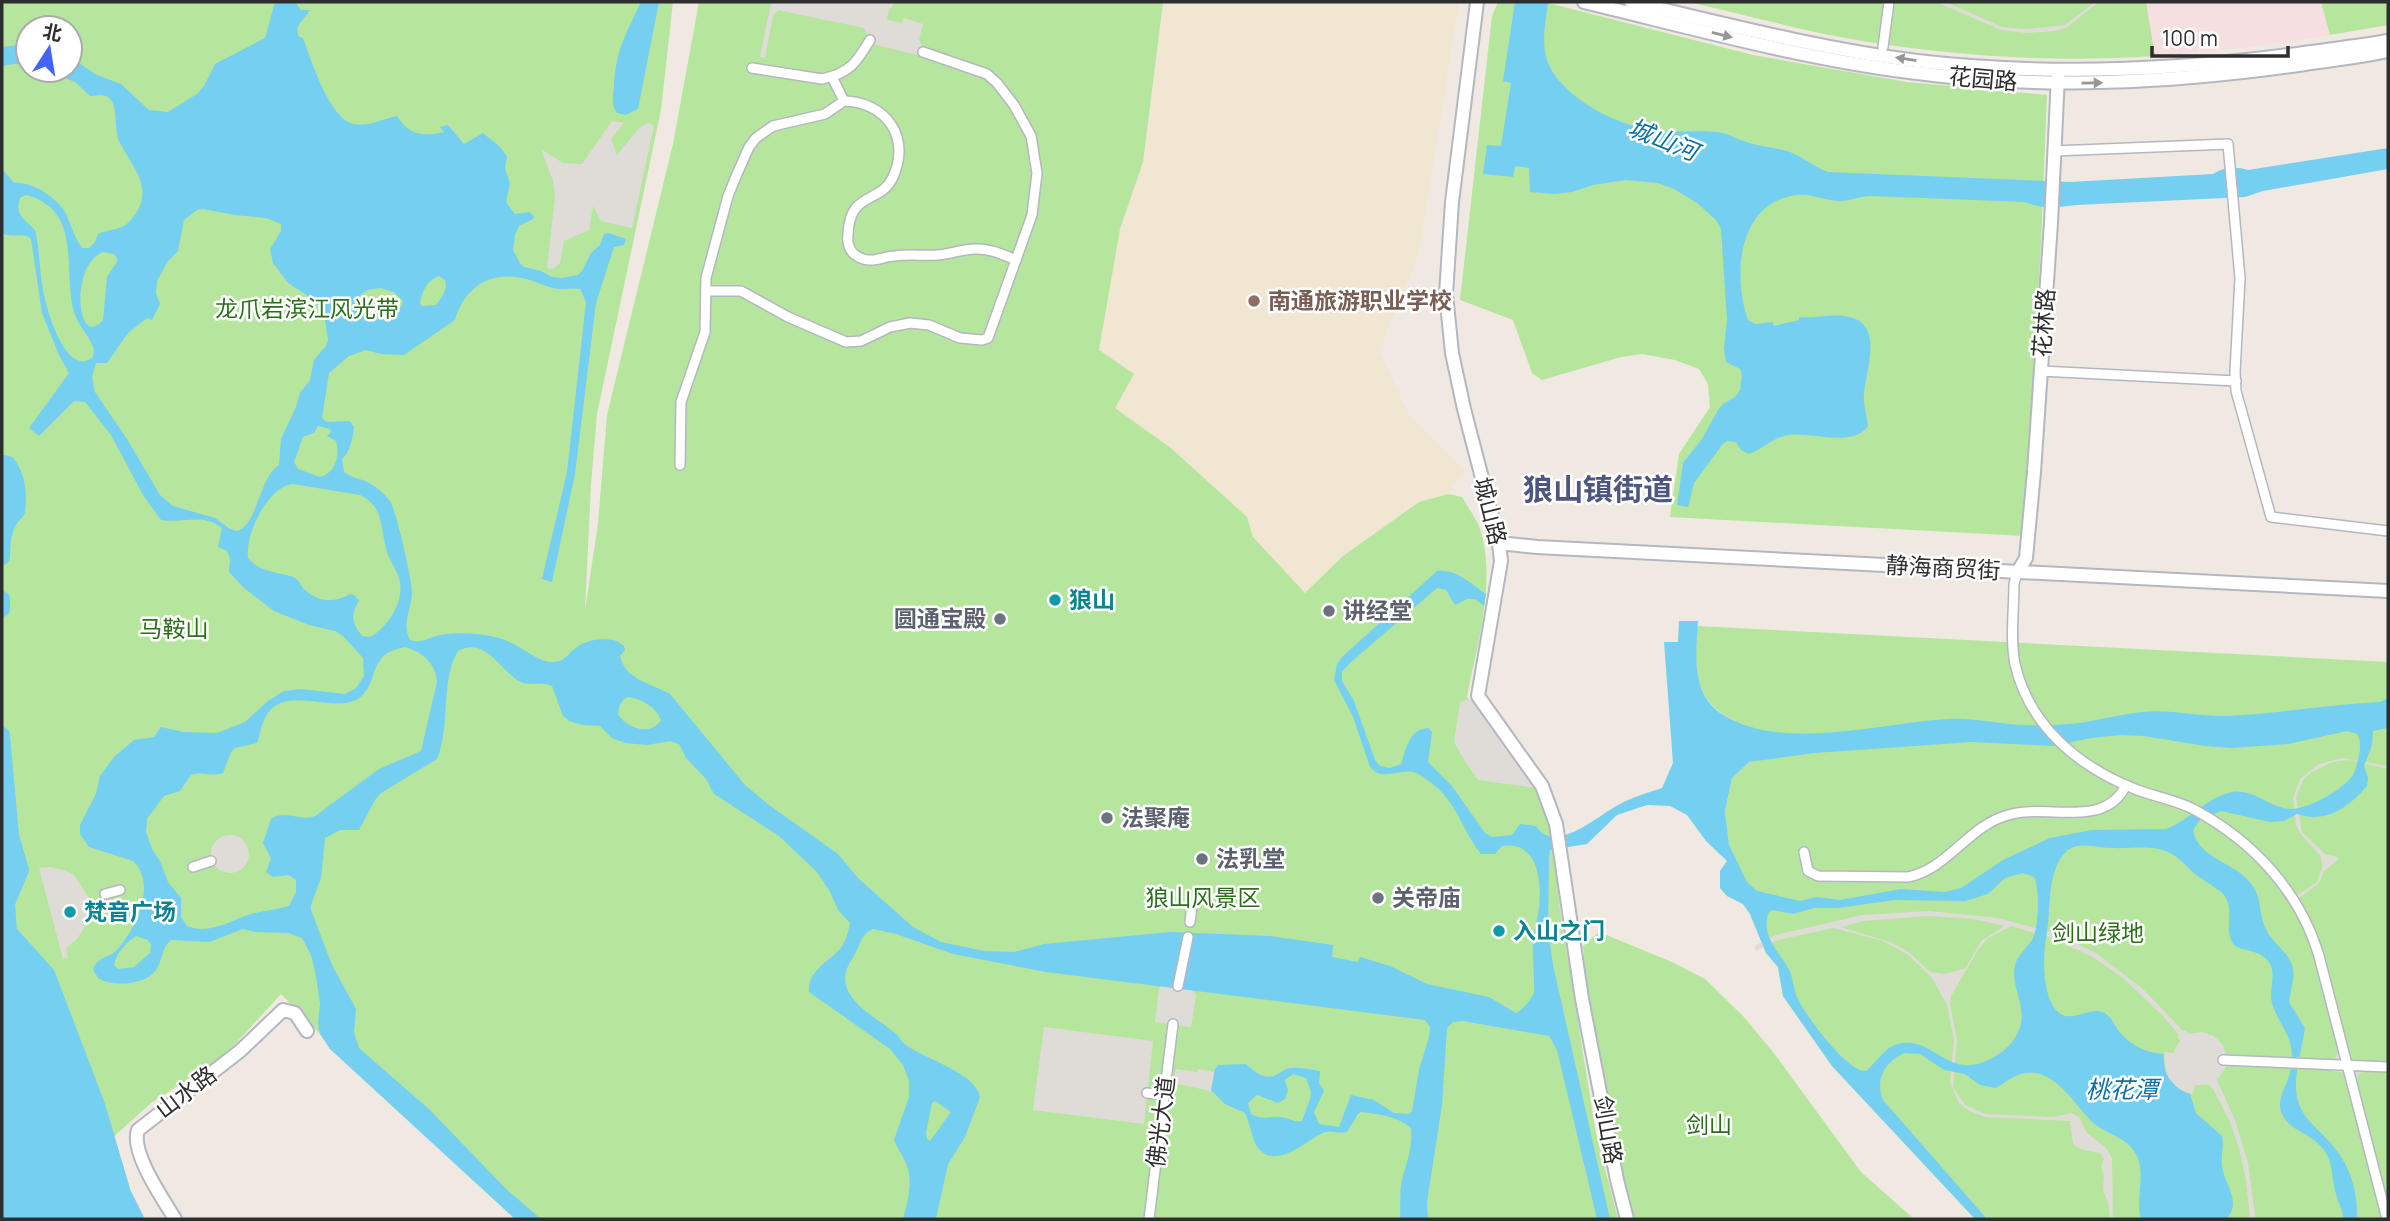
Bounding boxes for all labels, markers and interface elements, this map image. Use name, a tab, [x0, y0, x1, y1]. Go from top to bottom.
north arrow	[14, 14, 84, 84]
scale bar	[2152, 14, 2288, 58]
text: 北	[41, 18, 65, 47]
text: 100 m	[2162, 24, 2218, 52]
one-way arrow	[1711, 30, 1733, 41]
one-way arrow	[1895, 53, 1917, 64]
street label: 花园路	[1947, 59, 2019, 97]
one-way arrow	[2081, 77, 2103, 89]
water label: 城山河	[1624, 110, 1707, 169]
place label: 南通旅游职业学校	[1268, 284, 1452, 316]
street label: 花林路	[2025, 287, 2061, 358]
park label: 龙爪岩滨江风光带	[215, 292, 399, 324]
marker: 南通旅游职业学校	[1246, 293, 1262, 309]
district label: 狼山镇街道	[1523, 468, 1673, 509]
street label: 城山路	[1467, 473, 1515, 548]
street label: 静海商贸街	[1885, 548, 2001, 586]
place label: 狼山	[1069, 583, 1115, 615]
marker: 狼山	[1047, 592, 1063, 608]
place label: 讲经堂	[1343, 594, 1412, 626]
place label: 圆通宝殿	[894, 602, 986, 634]
marker: 讲经堂	[1321, 603, 1337, 619]
marker: 圆通宝殿	[992, 611, 1008, 627]
park label: 马鞍山	[140, 612, 209, 644]
place label: 法聚庵	[1121, 801, 1190, 833]
marker: 法聚庵	[1099, 810, 1115, 826]
place label: 法乳堂	[1216, 842, 1285, 874]
marker: 法乳堂	[1194, 851, 1210, 867]
park label: 狼山风景区	[1146, 881, 1261, 913]
place label: 关帝庙	[1392, 881, 1461, 913]
marker: 关帝庙	[1370, 890, 1386, 906]
place label: 梵音广场	[84, 895, 176, 927]
marker: 梵音广场	[62, 904, 78, 920]
place label: 入山之门	[1513, 914, 1605, 946]
park label: 剑山绿地	[2052, 916, 2144, 948]
marker: 入山之门	[1491, 923, 1507, 939]
street label: 山水路	[148, 1058, 223, 1125]
water label: 桃花潭	[2086, 1072, 2162, 1105]
street label: 佛光大道	[1139, 1074, 1181, 1169]
street label: 剑山路	[1587, 1093, 1631, 1167]
park label: 剑山	[1686, 1108, 1732, 1140]

